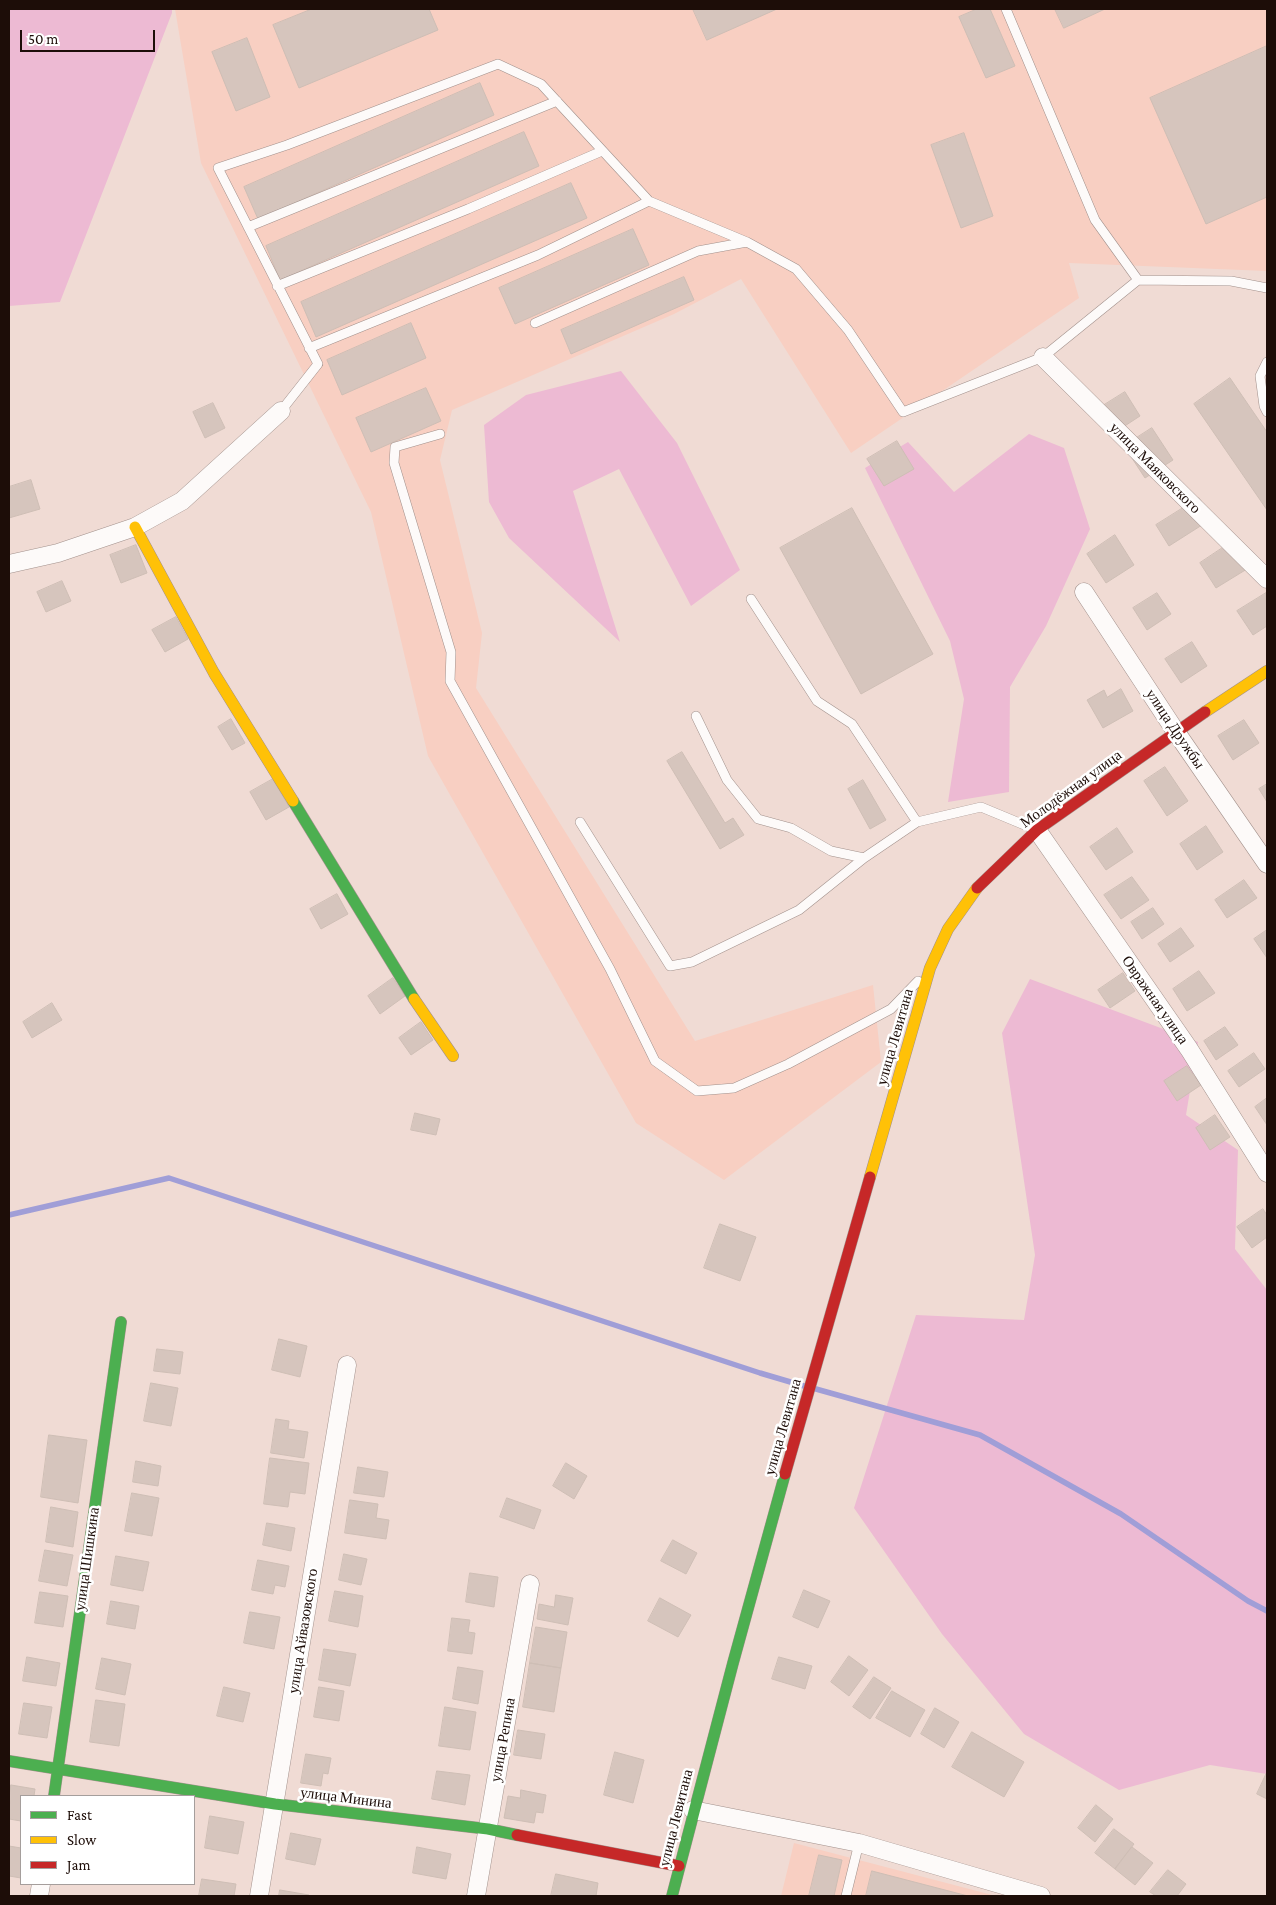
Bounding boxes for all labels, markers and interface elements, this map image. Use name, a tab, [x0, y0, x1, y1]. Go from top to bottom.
scale bar	[22, 20, 158, 52]
text: 50 m	[28, 31, 58, 47]
street label: улица Маяковского	[1106, 419, 1204, 517]
street label: улица Дружбы	[1142, 686, 1208, 772]
street label: Молодёжная улица	[1017, 746, 1125, 832]
street label: Овражная улица	[1118, 952, 1192, 1048]
street label: улица Левитана	[873, 987, 917, 1087]
street label: улица Левитана	[761, 1377, 805, 1477]
street label: улица Шишкина	[71, 1506, 103, 1612]
street label: улица Айвазовского	[284, 1567, 322, 1695]
street label: улица Репина	[487, 1696, 519, 1784]
street label: улица Левитана	[655, 1767, 697, 1869]
street label: улица Минина	[299, 1783, 393, 1813]
legend	[20, 1795, 195, 1885]
text: Fast	[67, 1807, 92, 1823]
text: Slow	[67, 1832, 96, 1848]
text: Jam	[67, 1857, 90, 1873]

